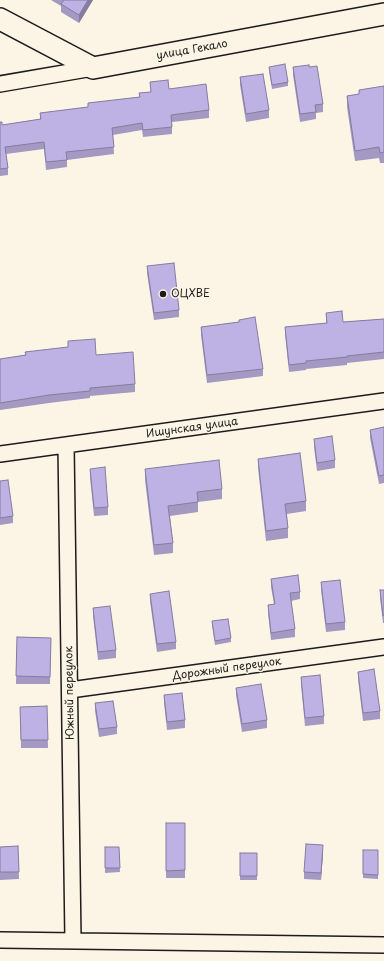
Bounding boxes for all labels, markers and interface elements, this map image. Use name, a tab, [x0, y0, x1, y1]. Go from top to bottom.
street label: улица Гекало	[155, 37, 229, 63]
place label: ОЦХВЕ	[171, 287, 210, 301]
marker: ОЦХВЕ	[158, 289, 168, 299]
street label: Ишунская улица	[145, 415, 239, 441]
street label: Южный переулок	[63, 646, 77, 740]
street label: Дорожный переулок	[172, 655, 282, 683]

